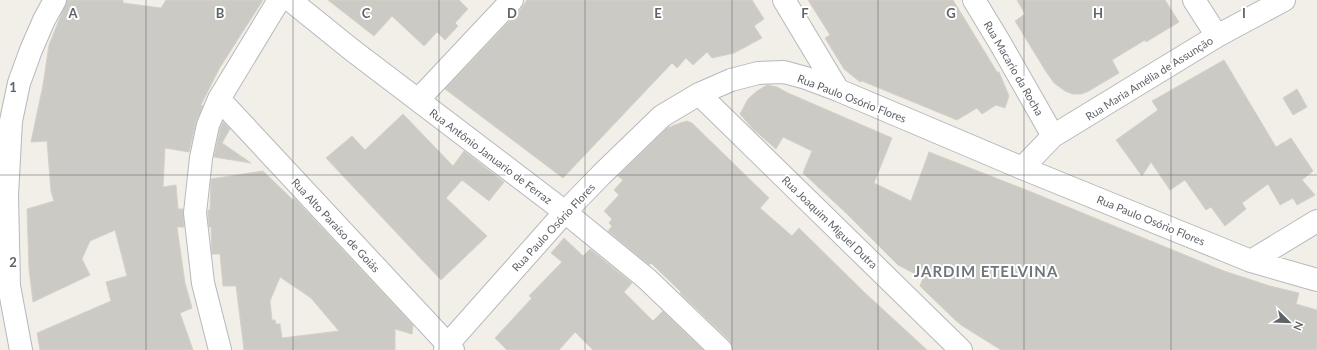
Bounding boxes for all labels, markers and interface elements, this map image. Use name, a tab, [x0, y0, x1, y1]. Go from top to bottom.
text: A	[67, 5, 78, 21]
text: B	[216, 5, 225, 21]
text: C	[362, 5, 371, 21]
text: D	[507, 5, 517, 21]
text: E	[654, 5, 662, 21]
text: F	[801, 5, 809, 21]
text: G	[946, 5, 956, 21]
text: H	[1093, 5, 1103, 21]
text: I	[1242, 5, 1246, 21]
street label: Rua Macario da Rocha	[982, 18, 1046, 118]
street label: Rua Maria Amélia de Assunção	[1083, 33, 1215, 123]
street label: Rua Paulo Osório Flores	[796, 71, 908, 125]
text: 1	[9, 79, 17, 95]
street label: Rua Antônio Januario de Ferraz	[427, 106, 555, 206]
street label: Rua Joaquim Miguel Dutra	[780, 173, 880, 271]
street label: Rua Alto Paraíso de Goiás	[289, 175, 383, 275]
street label: Rua Paulo Osório Flores	[509, 180, 597, 274]
street label: Rua Paulo Osório Flores	[1095, 192, 1207, 248]
text: 2	[9, 254, 17, 270]
district label: JARDIM ETELVINA	[914, 262, 1058, 280]
north arrow	[1269, 302, 1309, 342]
text: N	[1291, 320, 1306, 333]

